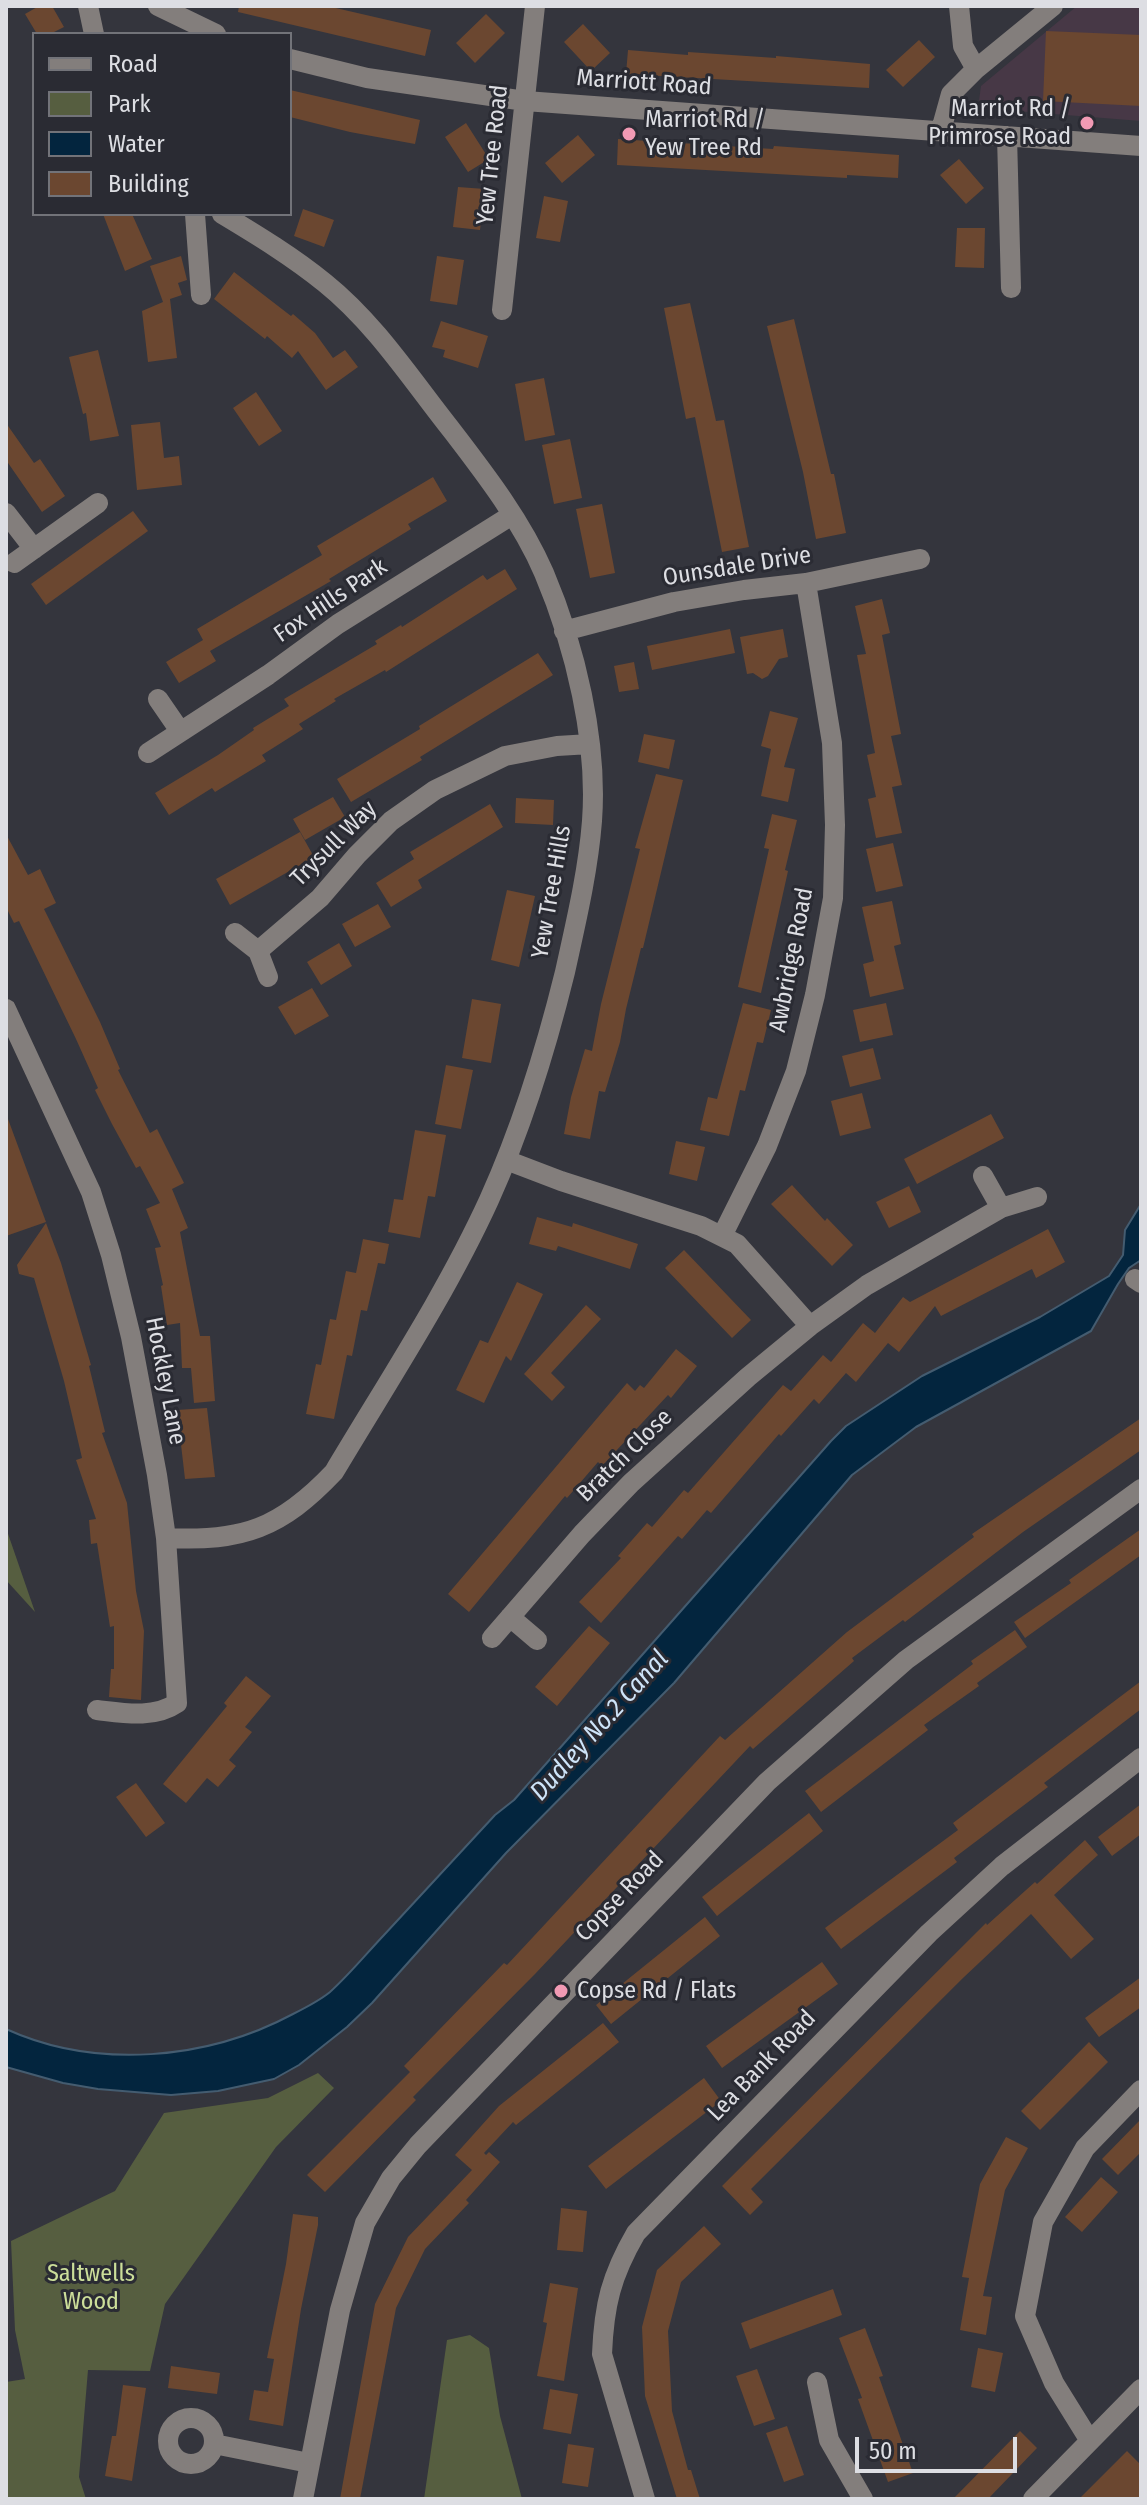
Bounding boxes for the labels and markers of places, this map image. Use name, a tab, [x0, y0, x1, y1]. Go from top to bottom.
place label: Marriot Rd / Primrose Road	[928, 95, 1071, 151]
place label: Marriot Rd / Yew Tree Rd	[645, 106, 765, 162]
marker: Marriot Rd / Primrose Road	[1078, 114, 1096, 132]
marker: Marriot Rd / Yew Tree Rd	[620, 125, 638, 143]
place label: Copse Rd / Flats	[577, 1977, 736, 2005]
marker: Copse Rd / Flats	[552, 1982, 570, 2000]

